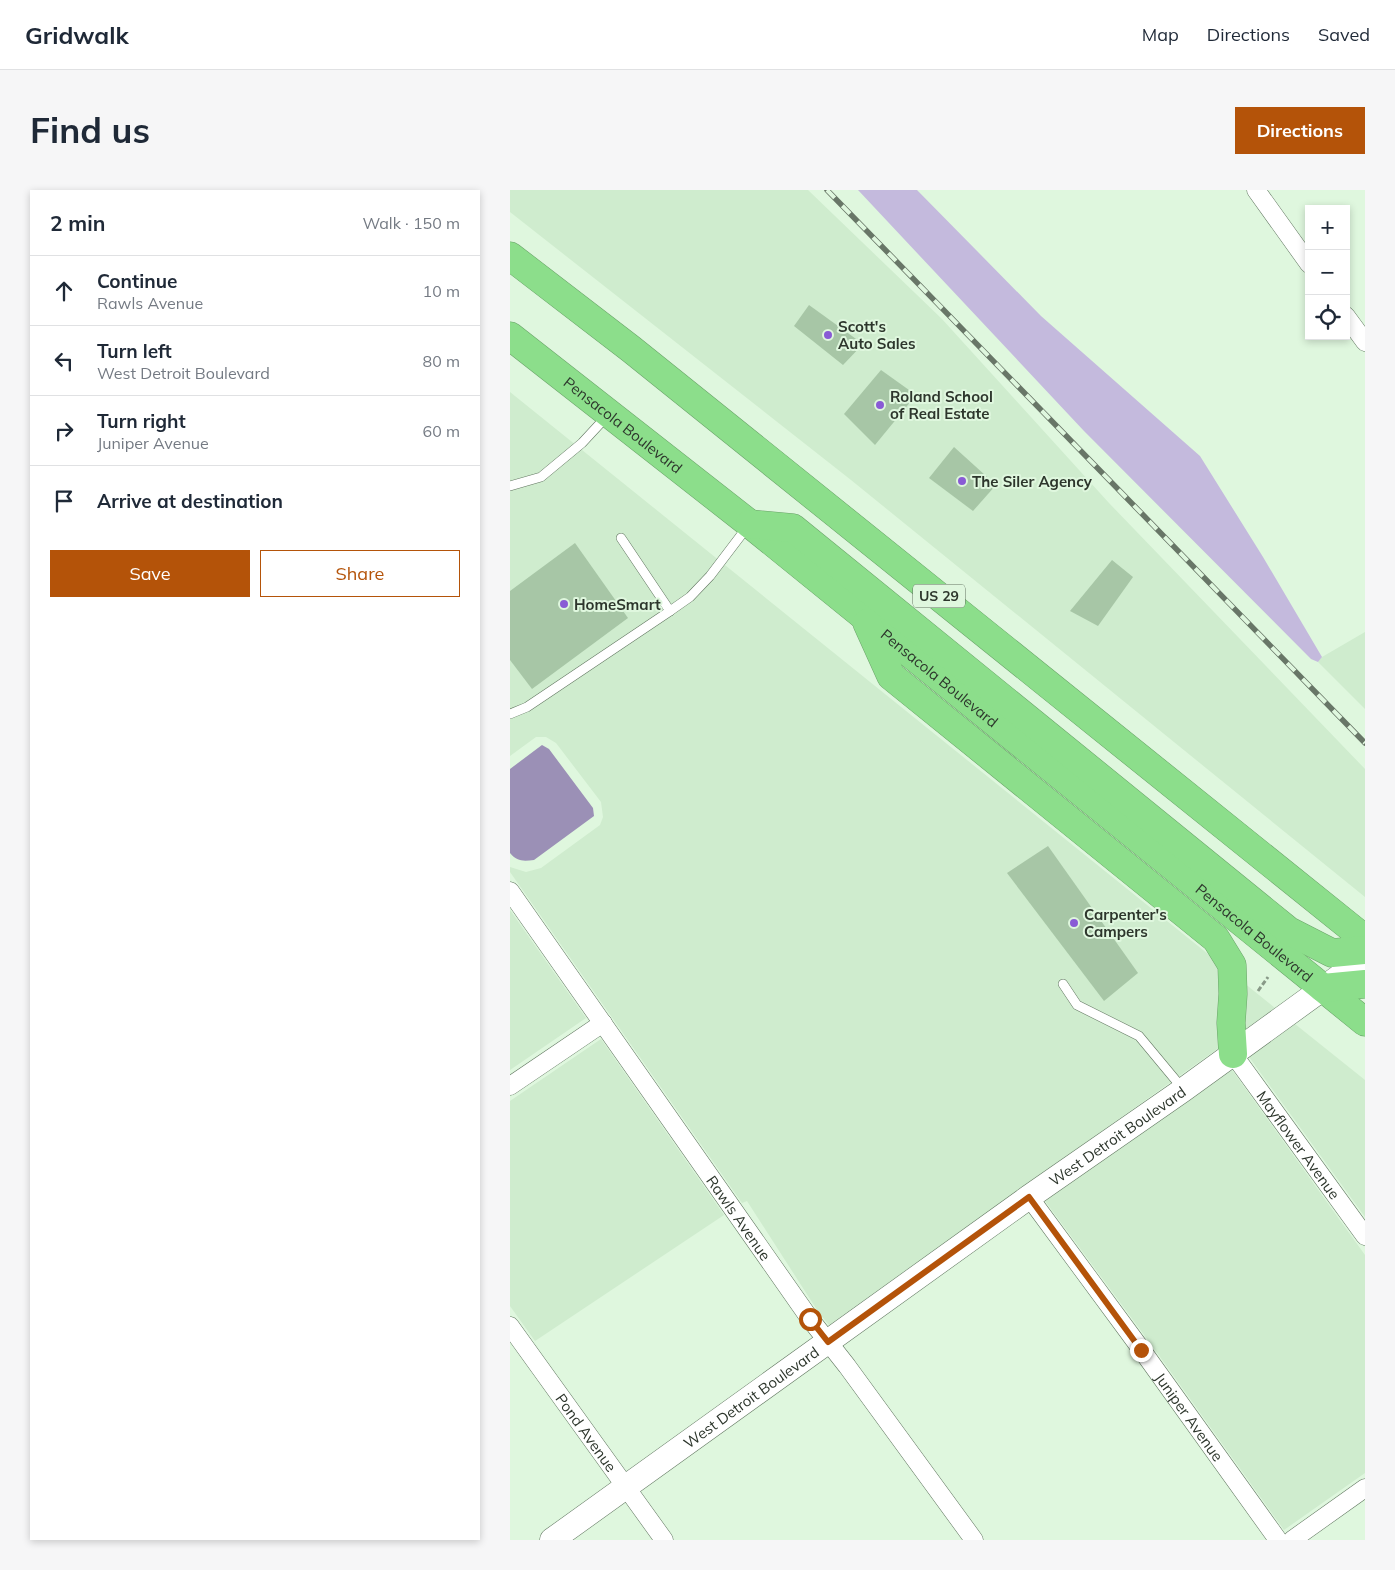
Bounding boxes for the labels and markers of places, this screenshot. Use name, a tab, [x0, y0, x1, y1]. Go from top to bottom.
place label: Scott's Auto Sales	[838, 317, 915, 353]
marker: Scott's Auto Sales	[822, 329, 834, 341]
place label: Roland School of Real Estate	[890, 387, 993, 423]
marker: Roland School of Real Estate	[874, 399, 886, 411]
place label: The Siler Agency	[972, 472, 1093, 491]
marker: The Siler Agency	[956, 475, 968, 487]
place label: HomeSmart	[574, 595, 661, 614]
marker: HomeSmart	[558, 598, 570, 610]
place label: Carpenter's Campers	[1084, 905, 1167, 941]
marker: Carpenter's Campers	[1068, 917, 1080, 929]

